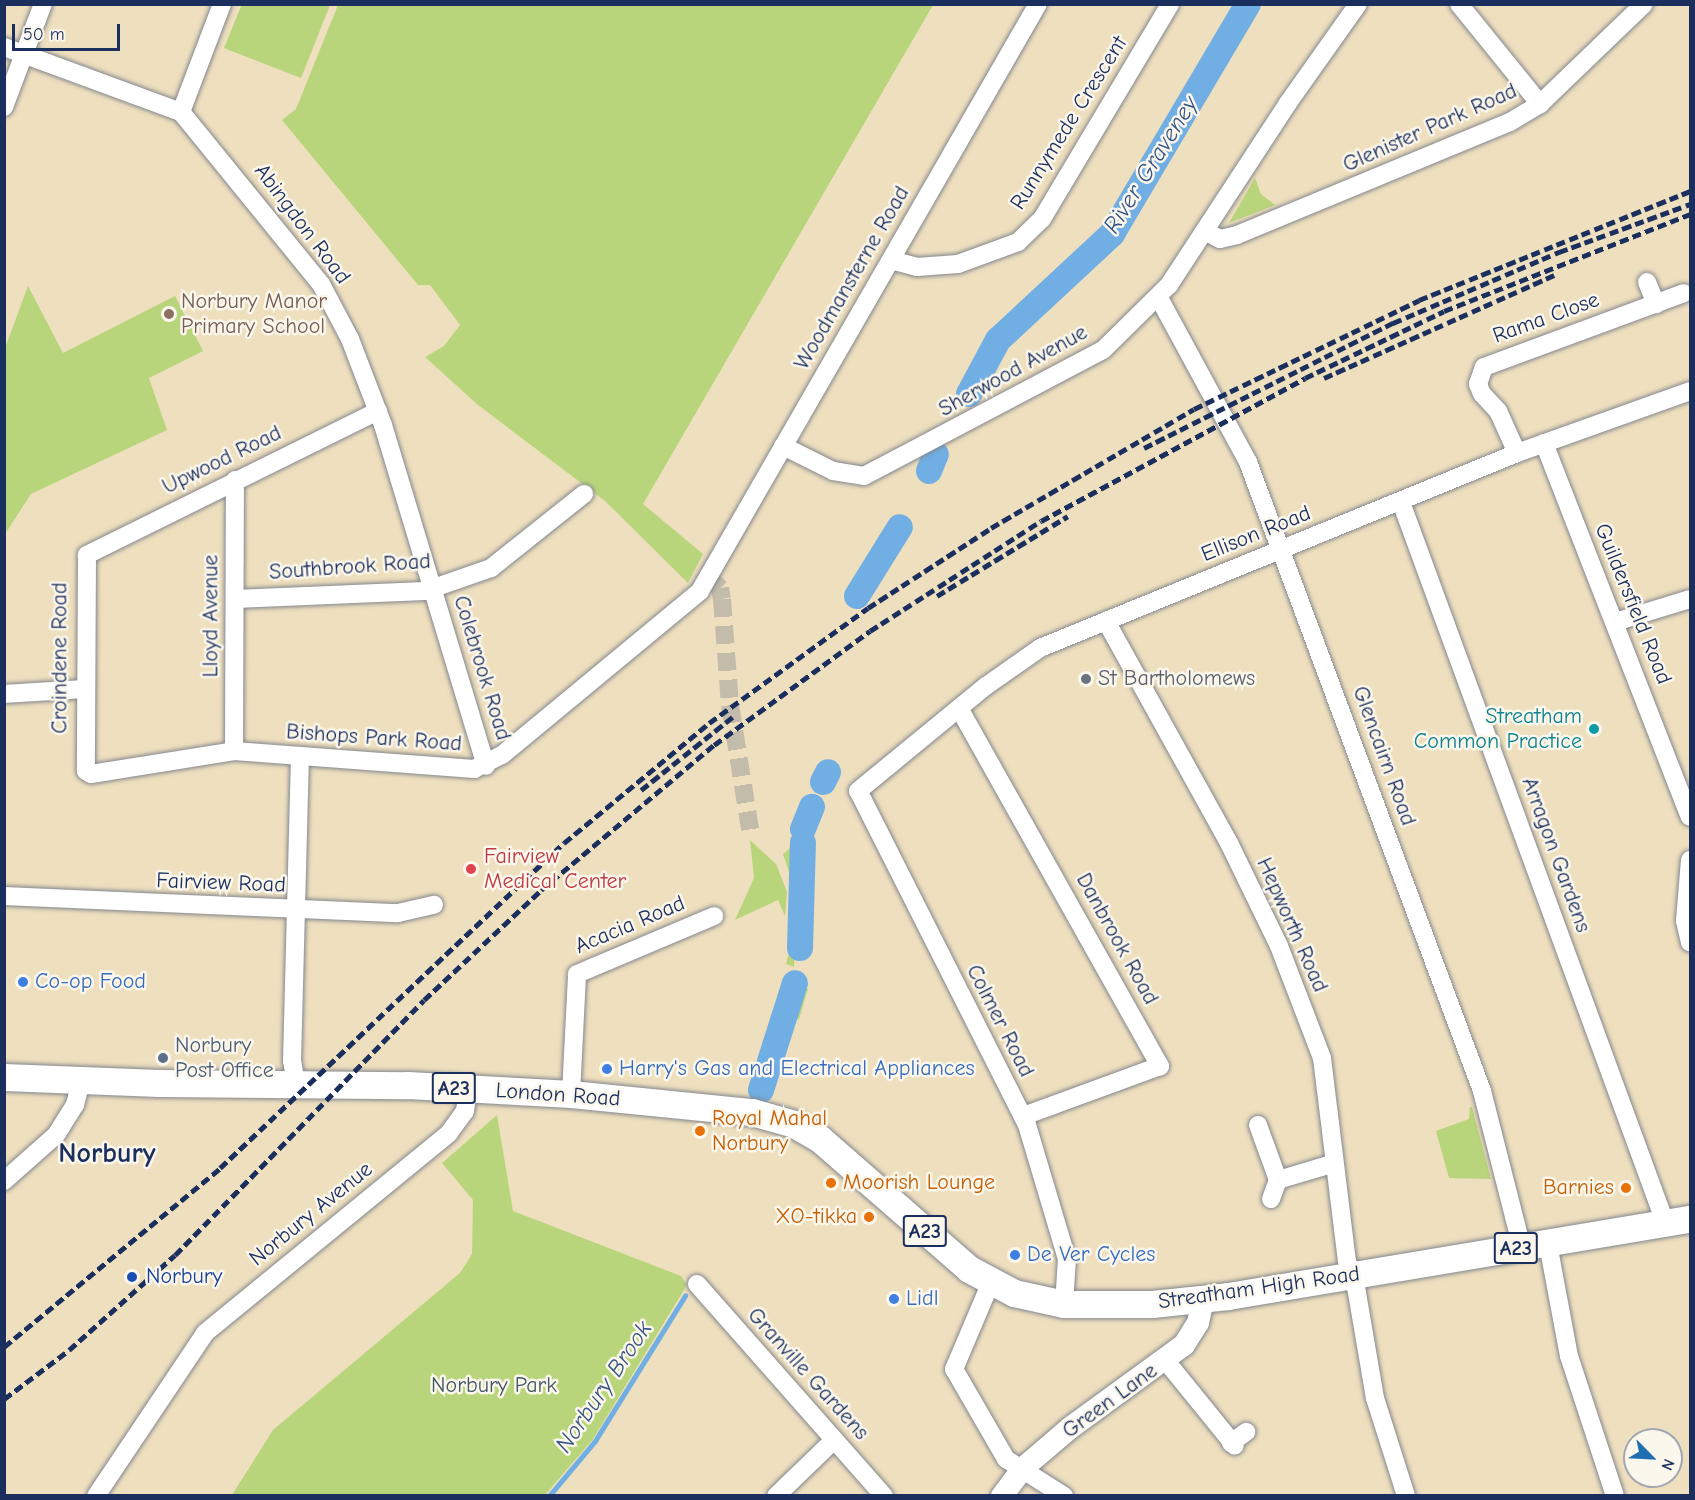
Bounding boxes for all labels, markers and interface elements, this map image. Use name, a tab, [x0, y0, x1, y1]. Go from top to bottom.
scale bar	[15, 12, 123, 50]
text: 50 m	[23, 24, 65, 45]
street label: Runnymede Crescent	[1005, 31, 1133, 215]
street label: Glenister Park Road	[1339, 78, 1521, 178]
water label: River Graveney	[1097, 91, 1205, 239]
street label: Abingdon Road	[248, 159, 356, 289]
street label: Woodmansterne Road	[789, 182, 915, 374]
street label: Rama Close	[1489, 287, 1603, 349]
place label: Norbury Manor Primary School	[181, 288, 327, 340]
marker: Norbury Manor Primary School	[162, 307, 176, 321]
street label: Sherwood Avenue	[934, 319, 1092, 423]
street label: Upwood Road	[158, 420, 286, 500]
street label: Ellison Road	[1197, 500, 1315, 568]
street label: Guildersfield Road	[1589, 520, 1677, 688]
street label: Southbrook Road	[268, 548, 432, 586]
street label: Lloyd Avenue	[198, 555, 224, 677]
street label: Croindene Road	[47, 582, 73, 734]
street label: Colebrook Road	[447, 592, 517, 744]
place label: St Bartholomews	[1098, 666, 1255, 692]
marker: St Bartholomews	[1079, 672, 1093, 686]
street label: Glencairn Road	[1347, 683, 1421, 829]
place label: Streatham Common Practice	[1414, 703, 1582, 754]
street label: Bishops Park Road	[285, 719, 463, 757]
marker: Streatham Common Practice	[1587, 722, 1601, 736]
street label: Arragon Gardens	[1516, 774, 1596, 936]
place label: Fairview Medical Center	[484, 843, 626, 894]
street label: Hepworth Road	[1251, 854, 1333, 996]
marker: Fairview Medical Center	[462, 860, 480, 878]
street label: Fairview Road	[156, 868, 286, 898]
street label: Danbrook Road	[1070, 869, 1164, 1009]
street label: Acacia Road	[571, 890, 689, 960]
street label: Colmer Road	[960, 960, 1040, 1082]
place label: Co-op Food	[35, 969, 146, 995]
marker: Co-op Food	[16, 975, 30, 989]
place label: Norbury Post Office	[175, 1032, 274, 1084]
marker: Norbury Post Office	[156, 1051, 170, 1065]
place label: Harry's Gas and Electrical Appliances	[619, 1056, 975, 1082]
marker: Harry's Gas and Electrical Appliances	[600, 1062, 614, 1076]
road number: A23	[432, 1070, 476, 1106]
street label: London Road	[495, 1077, 621, 1113]
place label: Royal Mahal Norbury	[712, 1105, 827, 1156]
marker: Royal Mahal Norbury	[693, 1124, 707, 1138]
district label: Norbury	[58, 1136, 156, 1170]
street label: Norbury Avenue	[244, 1156, 378, 1272]
place label: Moorish Lounge	[843, 1170, 995, 1196]
place label: Barnies	[1543, 1175, 1614, 1201]
marker: Moorish Lounge	[824, 1176, 838, 1190]
marker: Barnies	[1619, 1181, 1633, 1195]
place label: XO-tikka	[775, 1204, 857, 1230]
marker: XO-tikka	[862, 1210, 876, 1224]
road number: A23	[902, 1213, 948, 1249]
road number: A23	[1494, 1230, 1538, 1266]
place label: De Ver Cycles	[1027, 1242, 1155, 1268]
marker: De Ver Cycles	[1008, 1248, 1022, 1262]
street label: Streatham High Road	[1157, 1261, 1361, 1315]
place label: Norbury	[146, 1264, 222, 1290]
marker: Norbury	[123, 1268, 141, 1286]
place label: Lidl	[906, 1286, 938, 1312]
marker: Lidl	[887, 1292, 901, 1306]
street label: Granville Gardens	[742, 1302, 874, 1446]
water label: Norbury Brook	[549, 1316, 659, 1458]
street label: Green Lane	[1057, 1358, 1163, 1444]
park label: Norbury Park	[431, 1373, 557, 1399]
north arrow	[1623, 1428, 1683, 1488]
text: N	[1657, 1456, 1678, 1473]

